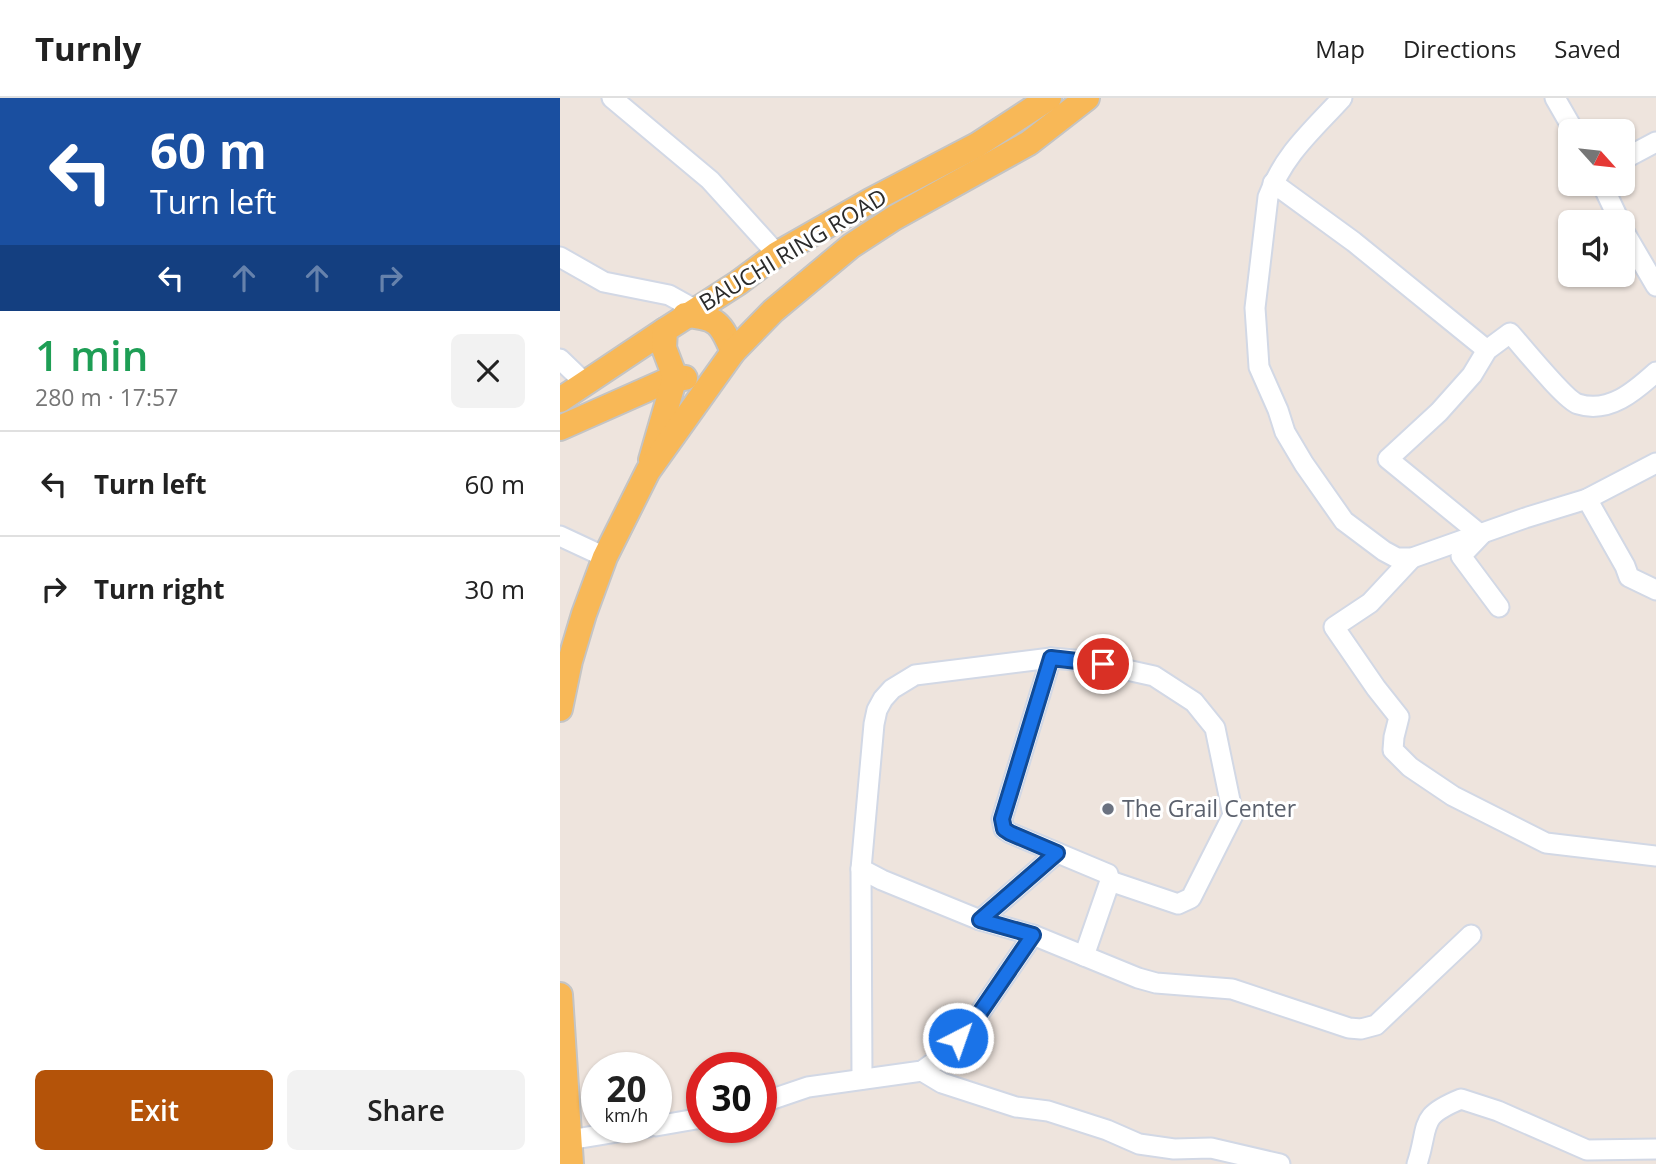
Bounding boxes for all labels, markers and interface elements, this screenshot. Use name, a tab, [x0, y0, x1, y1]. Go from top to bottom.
text: Turnly	[35, 26, 141, 71]
text: Map	[1315, 32, 1365, 65]
text: Directions	[1403, 32, 1516, 65]
text: Saved	[1554, 32, 1621, 65]
text: 60 m	[150, 117, 267, 183]
north arrow	[1558, 119, 1634, 196]
map controls	[1558, 119, 1635, 287]
icon: left	[35, 126, 126, 217]
text: Turn left	[150, 180, 276, 223]
street label: BAUCHI RING ROAD	[693, 180, 892, 318]
button: sound	[1558, 210, 1635, 287]
icon: left	[152, 259, 190, 297]
icon: ahead	[225, 259, 263, 297]
icon: ahead	[298, 259, 336, 297]
icon: right	[371, 259, 409, 297]
text: 1 min	[35, 326, 148, 383]
button: close	[451, 334, 525, 408]
text: 280 m · 17:57	[35, 381, 178, 413]
icon: left	[35, 465, 73, 503]
text: Turn left	[94, 466, 206, 502]
text: 60 m	[464, 466, 525, 502]
icon: right	[35, 570, 73, 608]
text: Turn right	[94, 571, 225, 607]
text: 30 m	[464, 571, 525, 607]
pin	[1073, 634, 1133, 694]
icon: arrive	[1084, 645, 1122, 683]
place label: The Grail Center	[1122, 792, 1297, 824]
marker: The Grail Center	[1100, 801, 1116, 817]
position arrow	[921, 1001, 995, 1075]
speed limit sign: 30	[686, 1052, 777, 1143]
text: 20	[606, 1065, 647, 1112]
button: Exit	[35, 1070, 273, 1150]
button: Share	[287, 1070, 525, 1150]
text: km/h	[605, 1103, 648, 1127]

